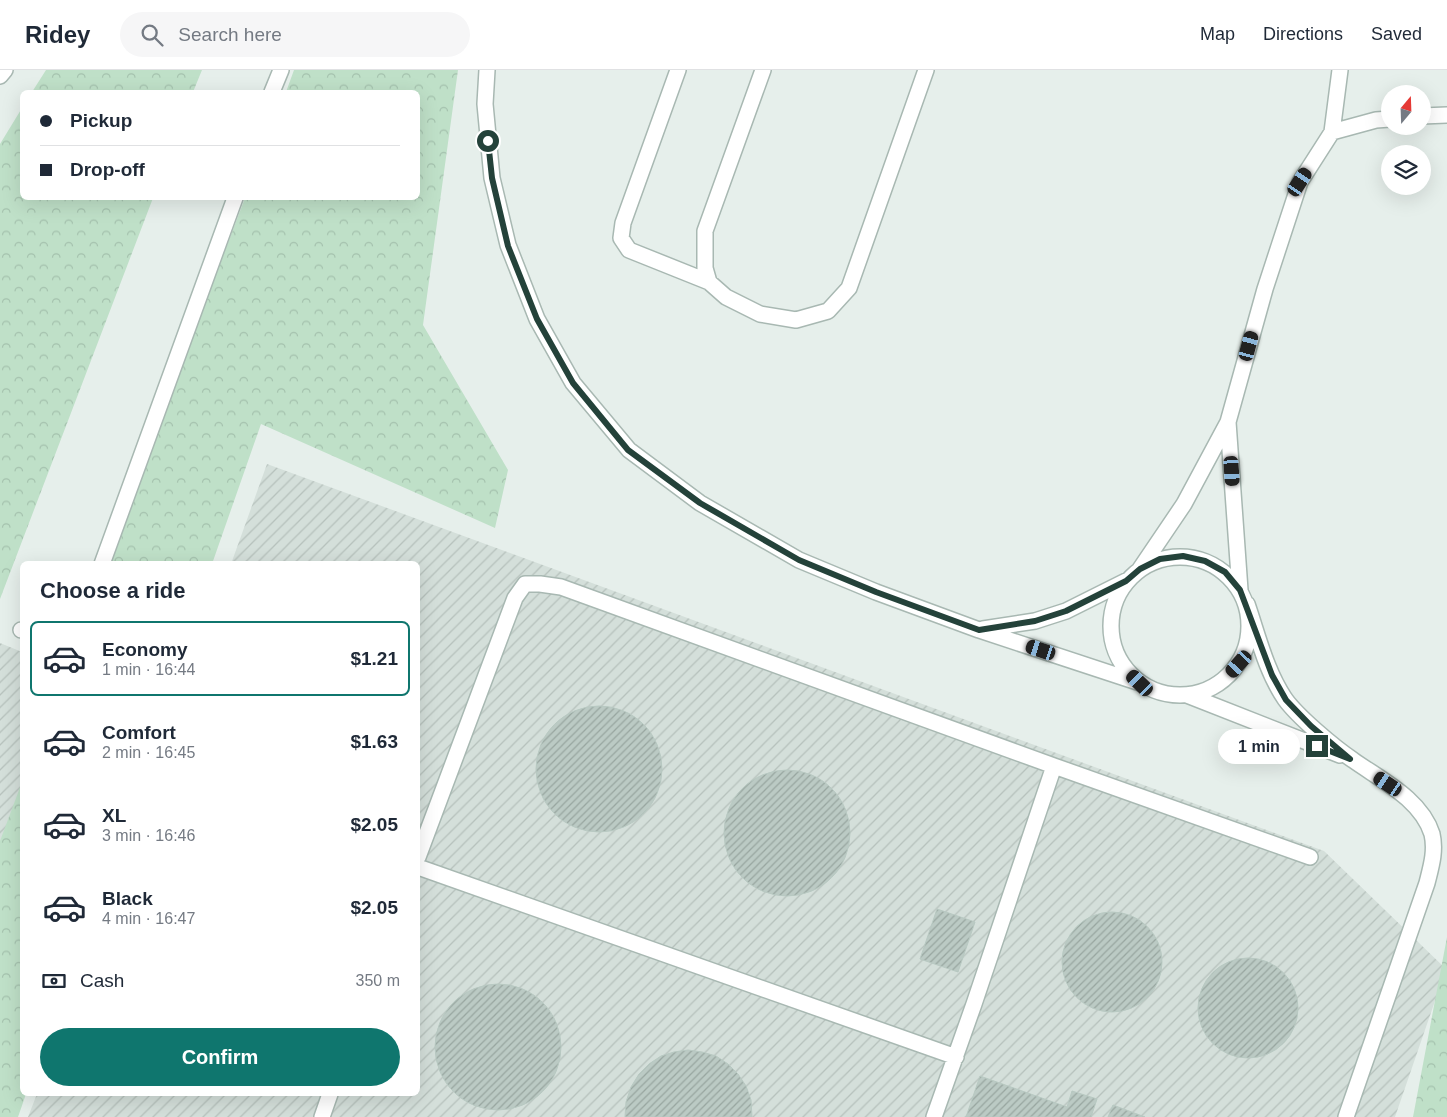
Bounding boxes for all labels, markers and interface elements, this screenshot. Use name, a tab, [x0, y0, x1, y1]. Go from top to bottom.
search box	[120, 12, 470, 57]
text: Ridey	[25, 21, 90, 48]
icon: search	[138, 21, 166, 49]
text: Search here	[178, 24, 282, 45]
text: Map	[1200, 24, 1235, 44]
text: Directions	[1263, 24, 1343, 44]
text: Saved	[1371, 24, 1422, 44]
north arrow	[1381, 85, 1431, 135]
map controls	[1381, 85, 1431, 195]
text: Pickup	[70, 110, 132, 131]
route start	[477, 130, 499, 152]
button: layers	[1381, 145, 1431, 195]
text: Drop-off	[70, 159, 145, 180]
car	[1285, 165, 1314, 199]
car	[1237, 330, 1260, 362]
car	[1223, 456, 1240, 486]
text: Choose a ride	[40, 578, 185, 603]
icon: car	[42, 636, 87, 681]
car	[1024, 638, 1057, 662]
text: Economy	[102, 639, 188, 660]
text: $1.21	[350, 648, 398, 669]
car	[1223, 648, 1254, 680]
text: 1 min · 16:44	[102, 661, 195, 678]
car	[1124, 667, 1156, 699]
icon: car	[42, 719, 87, 764]
text: Comfort	[102, 722, 176, 743]
callout: 1 min	[1217, 728, 1300, 764]
text: $1.63	[350, 731, 398, 752]
route end	[1306, 735, 1328, 757]
text: 1 min	[1238, 738, 1280, 755]
text: 2 min · 16:45	[102, 744, 195, 761]
car	[1371, 769, 1404, 799]
icon: car	[42, 802, 87, 847]
text: XL	[102, 805, 126, 826]
text: $2.05	[350, 814, 398, 835]
text: 3 min · 16:46	[102, 827, 195, 844]
icon: car	[42, 885, 87, 930]
text: Black	[102, 888, 153, 909]
text: $2.05	[350, 897, 398, 918]
text: 4 min · 16:47	[102, 910, 195, 927]
icon: cash	[40, 967, 68, 995]
text: Cash	[80, 970, 124, 991]
text: 350 m	[356, 972, 400, 989]
button: Confirm	[40, 1028, 400, 1086]

